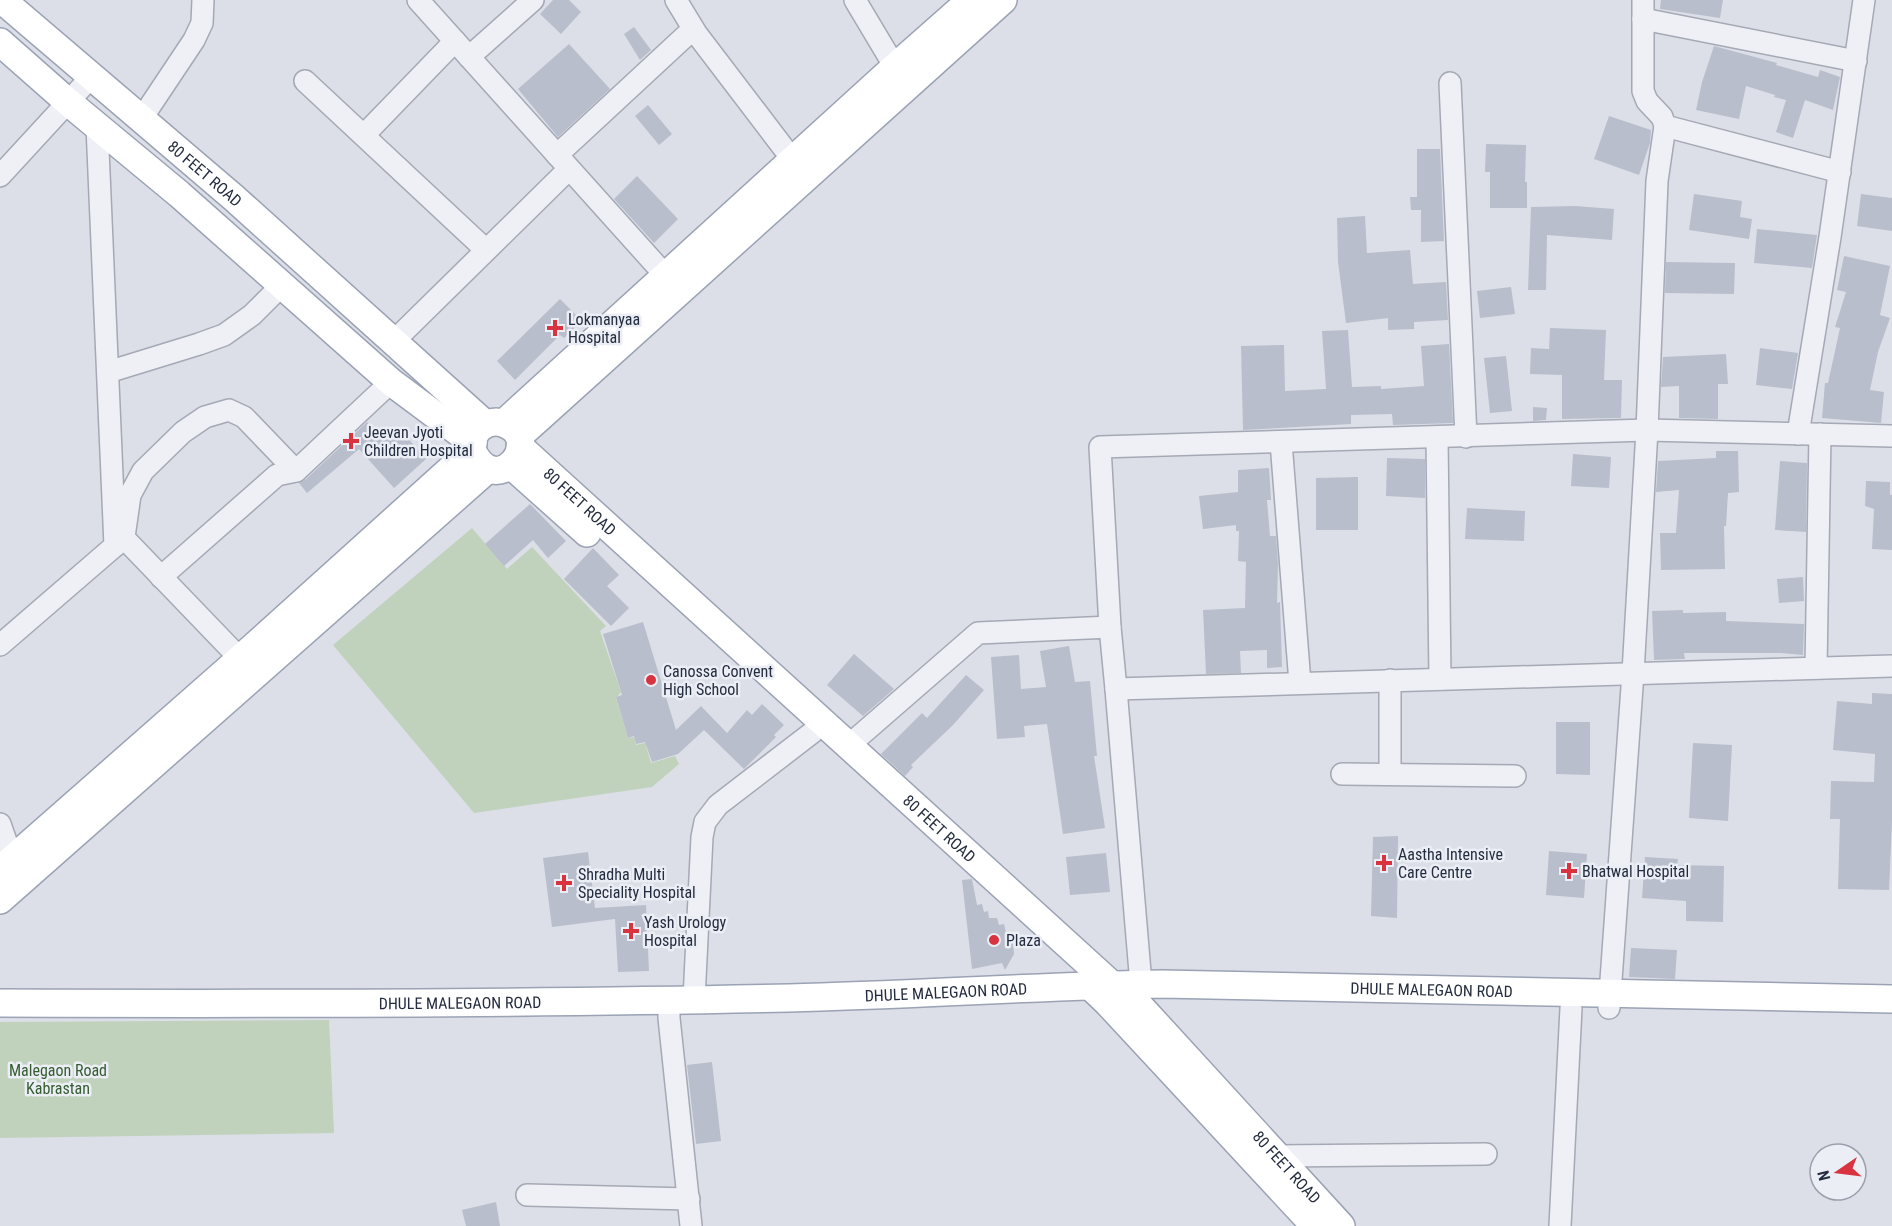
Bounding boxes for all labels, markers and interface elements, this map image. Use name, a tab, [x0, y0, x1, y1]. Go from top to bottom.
street label: 80 FEET ROAD	[164, 137, 246, 211]
place label: Lokmanyaa Hospital	[568, 310, 640, 347]
marker: Lokmanyaa Hospital	[546, 319, 564, 337]
place label: Jeevan Jyoti Children Hospital	[364, 423, 473, 460]
marker: Jeevan Jyoti Children Hospital	[342, 432, 360, 450]
street label: 80 FEET ROAD	[539, 464, 620, 540]
place label: Canossa Convent High School	[663, 662, 773, 699]
marker: Canossa Convent High School	[644, 673, 658, 687]
street label: 80 FEET ROAD	[899, 791, 979, 866]
place label: Aastha Intensive Care Centre	[1398, 845, 1503, 882]
marker: Aastha Intensive Care Centre	[1375, 854, 1393, 872]
marker: Bhatwal Hospital	[1560, 862, 1578, 880]
place label: Bhatwal Hospital	[1582, 862, 1689, 881]
place label: Shradha Multi Speciality Hospital	[578, 865, 696, 902]
marker: Shradha Multi Speciality Hospital	[555, 874, 573, 892]
place label: Yash Urology Hospital	[644, 913, 727, 950]
marker: Yash Urology Hospital	[622, 922, 640, 940]
place label: Plaza	[1006, 931, 1041, 950]
marker: Plaza	[987, 933, 1001, 947]
street label: DHULE MALEGAON ROAD	[864, 979, 1027, 1006]
street label: DHULE MALEGAON ROAD	[1350, 979, 1513, 1001]
street label: DHULE MALEGAON ROAD	[379, 993, 541, 1013]
park label: Malegaon Road Kabrastan	[9, 1061, 107, 1098]
street label: 80 FEET ROAD	[1249, 1127, 1324, 1207]
north arrow	[1808, 1142, 1868, 1202]
text: N	[1814, 1168, 1834, 1183]

